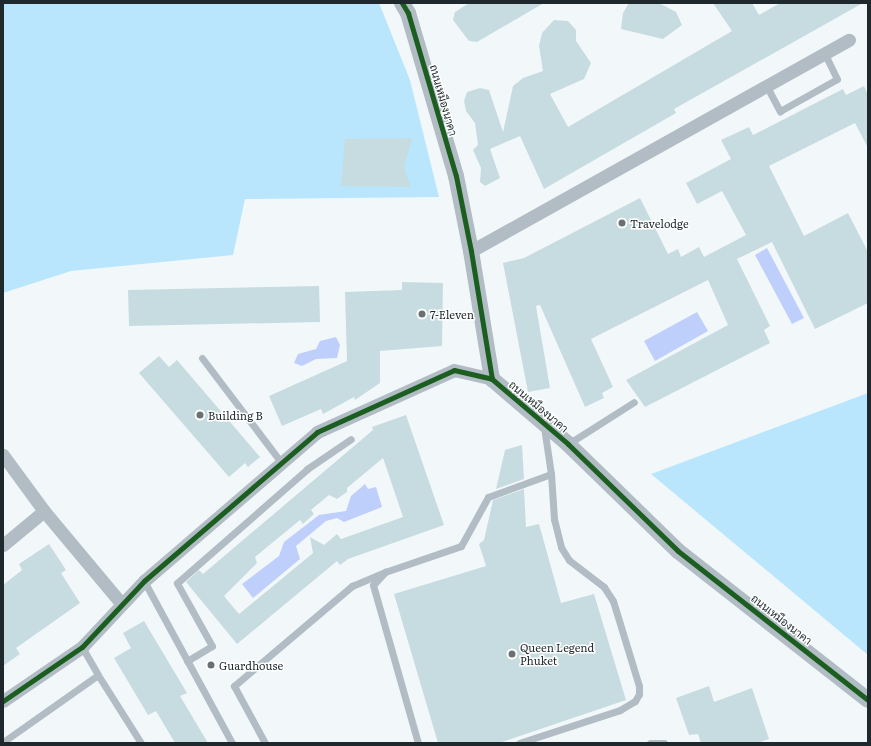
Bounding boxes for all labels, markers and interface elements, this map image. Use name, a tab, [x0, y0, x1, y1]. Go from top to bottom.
street label: ถนนเหมืองนาคา	[428, 63, 460, 137]
place label: Travelodge	[630, 216, 689, 230]
marker: Travelodge	[617, 218, 627, 228]
place label: 7-Eleven	[430, 307, 474, 321]
marker: 7-Eleven	[417, 309, 427, 319]
street label: ถนนเหมืองนาคา	[507, 377, 571, 435]
place label: Building B	[208, 408, 263, 422]
marker: Building B	[195, 410, 205, 420]
street label: ถนนเหมืองนาคา	[749, 591, 815, 647]
place label: Queen Legend Phuket	[520, 641, 594, 667]
marker: Queen Legend Phuket	[507, 649, 517, 659]
place label: Guardhouse	[219, 658, 283, 672]
marker: Guardhouse	[206, 660, 216, 670]

